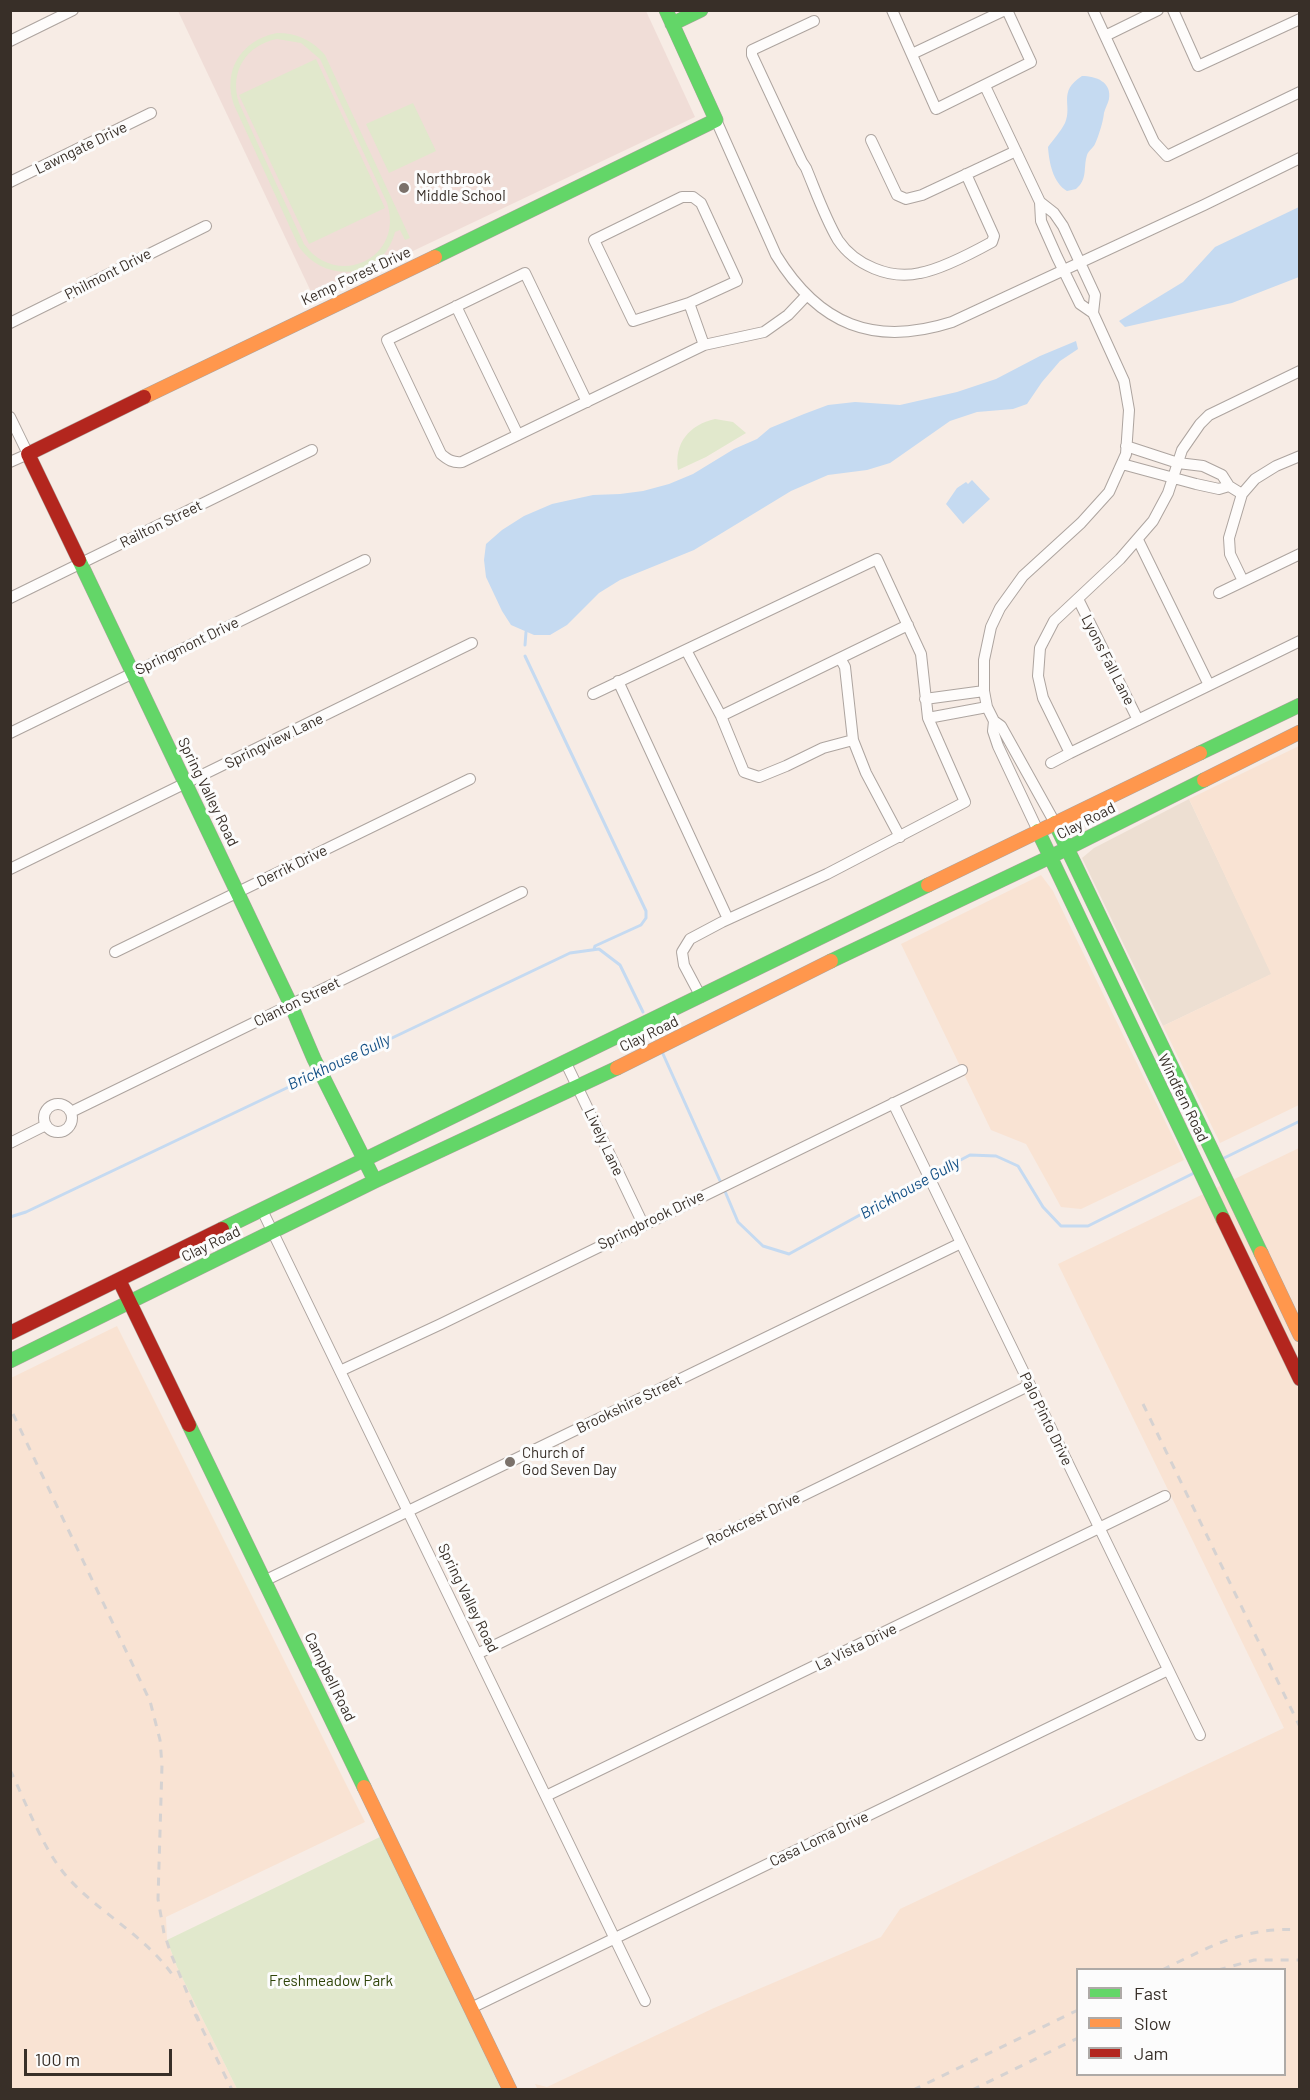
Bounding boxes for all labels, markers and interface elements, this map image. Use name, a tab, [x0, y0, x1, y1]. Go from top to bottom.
street label: Lawngate Drive	[32, 118, 130, 178]
place label: Northbrook Middle School	[416, 170, 506, 205]
marker: Northbrook Middle School	[397, 181, 411, 195]
street label: Kemp Forest Drive	[298, 243, 414, 309]
street label: Philmont Drive	[62, 244, 154, 304]
street label: Railton Street	[117, 496, 205, 552]
street label: Lyons Fall Lane	[1077, 612, 1139, 708]
street label: Springmont Drive	[132, 613, 242, 679]
street label: Springview Lane	[222, 709, 326, 773]
street label: Spring Valley Road	[174, 735, 242, 849]
street label: Clay Road	[1054, 799, 1118, 843]
street label: Derrik Drive	[254, 841, 330, 891]
street label: Clanton Street	[251, 973, 343, 1031]
street label: Clay Road	[617, 1012, 681, 1056]
water label: Brickhouse Gully	[285, 1030, 393, 1094]
street label: Windfern Road	[1154, 1051, 1212, 1145]
street label: Lively Lane	[580, 1105, 628, 1179]
water label: Brickhouse Gully	[857, 1153, 963, 1223]
street label: Springbrook Drive	[595, 1186, 707, 1254]
street label: Clay Road	[179, 1222, 243, 1266]
street label: Palo Pinto Drive	[1016, 1369, 1076, 1469]
street label: Brookshire Street	[573, 1371, 685, 1437]
place label: Church of God Seven Day	[522, 1444, 617, 1479]
marker: Church of God Seven Day	[503, 1455, 517, 1469]
street label: Rockcrest Drive	[703, 1488, 803, 1550]
street label: Spring Valley Road	[434, 1541, 502, 1655]
street label: La Vista Drive	[812, 1619, 900, 1675]
street label: Campbell Road	[301, 1630, 359, 1724]
street label: Casa Loma Drive	[767, 1807, 871, 1871]
legend	[1076, 1968, 1286, 2076]
park label: Freshmeadow Park	[269, 1972, 393, 1990]
text: Fast	[1134, 1982, 1168, 2004]
text: Slow	[1134, 2012, 1171, 2034]
scale bar	[27, 2037, 176, 2075]
text: Jam	[1134, 2042, 1168, 2064]
text: 100 m	[35, 2048, 80, 2070]

